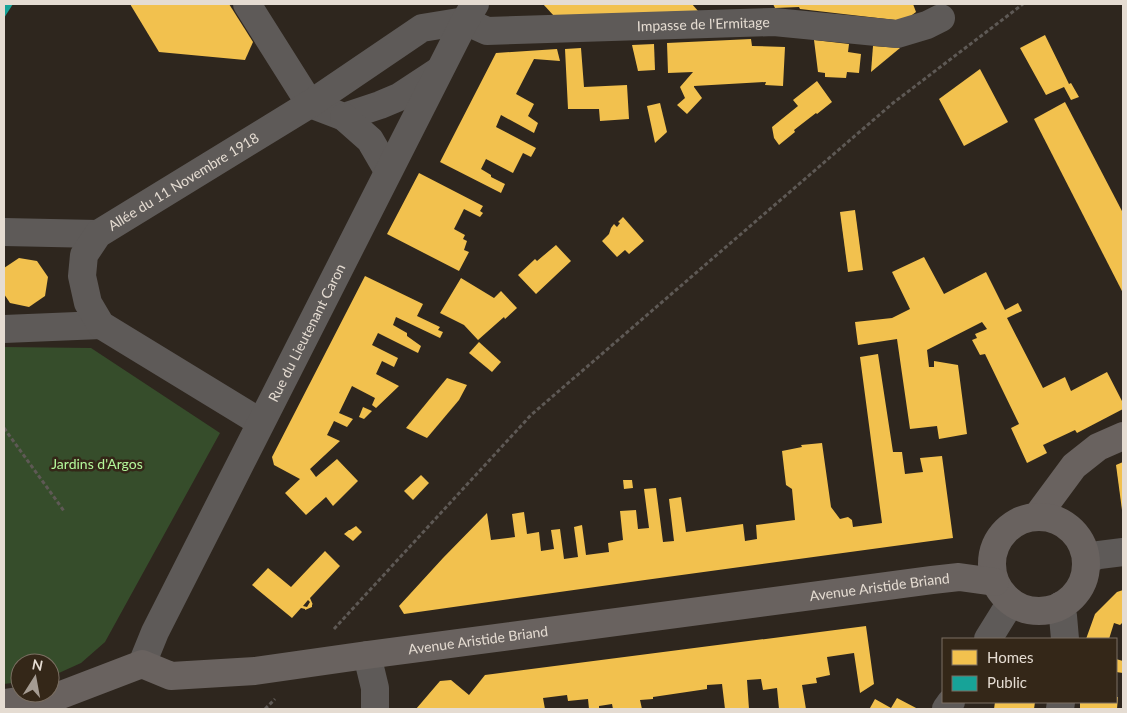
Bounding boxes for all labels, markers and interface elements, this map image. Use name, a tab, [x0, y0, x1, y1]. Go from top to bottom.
street label: Impasse de l'Ermitage	[637, 13, 770, 34]
street label: Allée du 11 Novembre 1918	[105, 128, 262, 234]
street label: Rue du Lieutenant Caron	[264, 261, 348, 405]
park label: Jardins d'Argos	[51, 455, 143, 472]
street label: Avenue Aristide Briand	[808, 569, 950, 604]
street label: Avenue Aristide Briand	[407, 622, 549, 657]
legend	[942, 638, 1117, 703]
text: Homes	[987, 648, 1033, 666]
north arrow	[10, 653, 60, 703]
text: N	[31, 655, 44, 674]
text: Public	[987, 673, 1027, 691]

